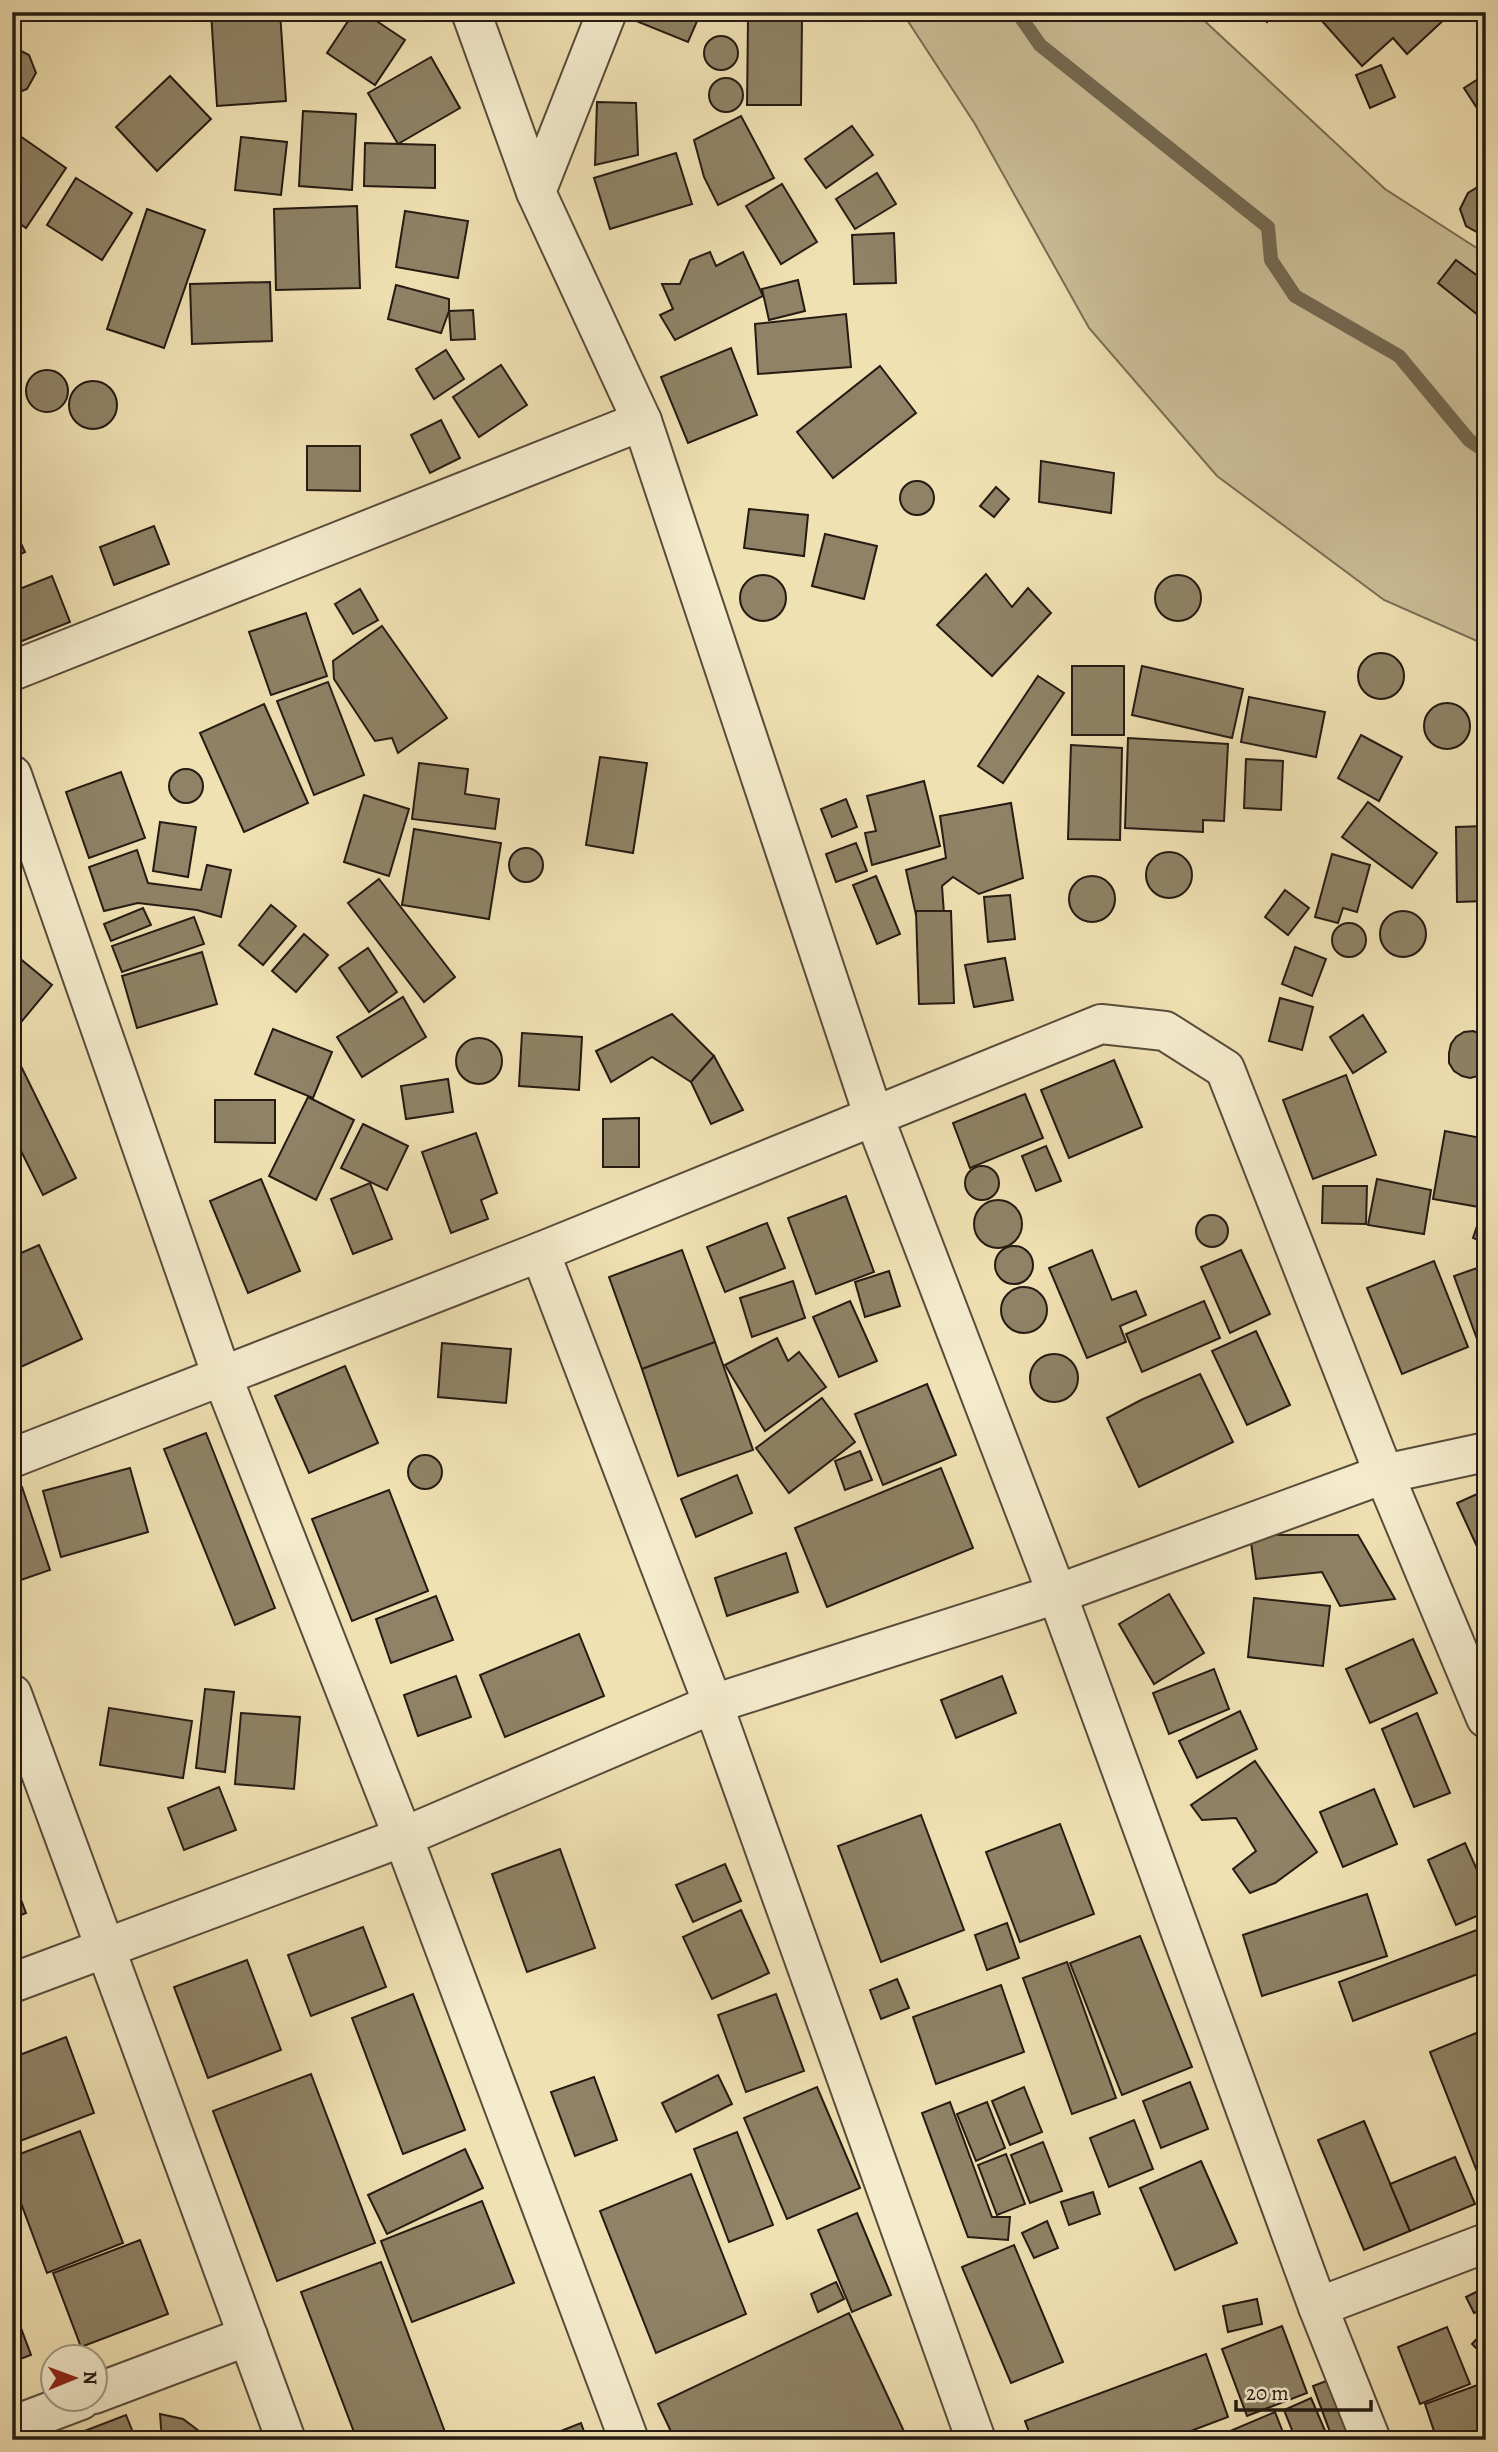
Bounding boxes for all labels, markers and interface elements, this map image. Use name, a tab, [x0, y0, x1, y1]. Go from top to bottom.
north arrow	[38, 2344, 108, 2414]
scale bar	[1236, 2368, 1370, 2412]
text: N	[77, 2371, 103, 2385]
text: 20 m	[1246, 2379, 1289, 2407]

